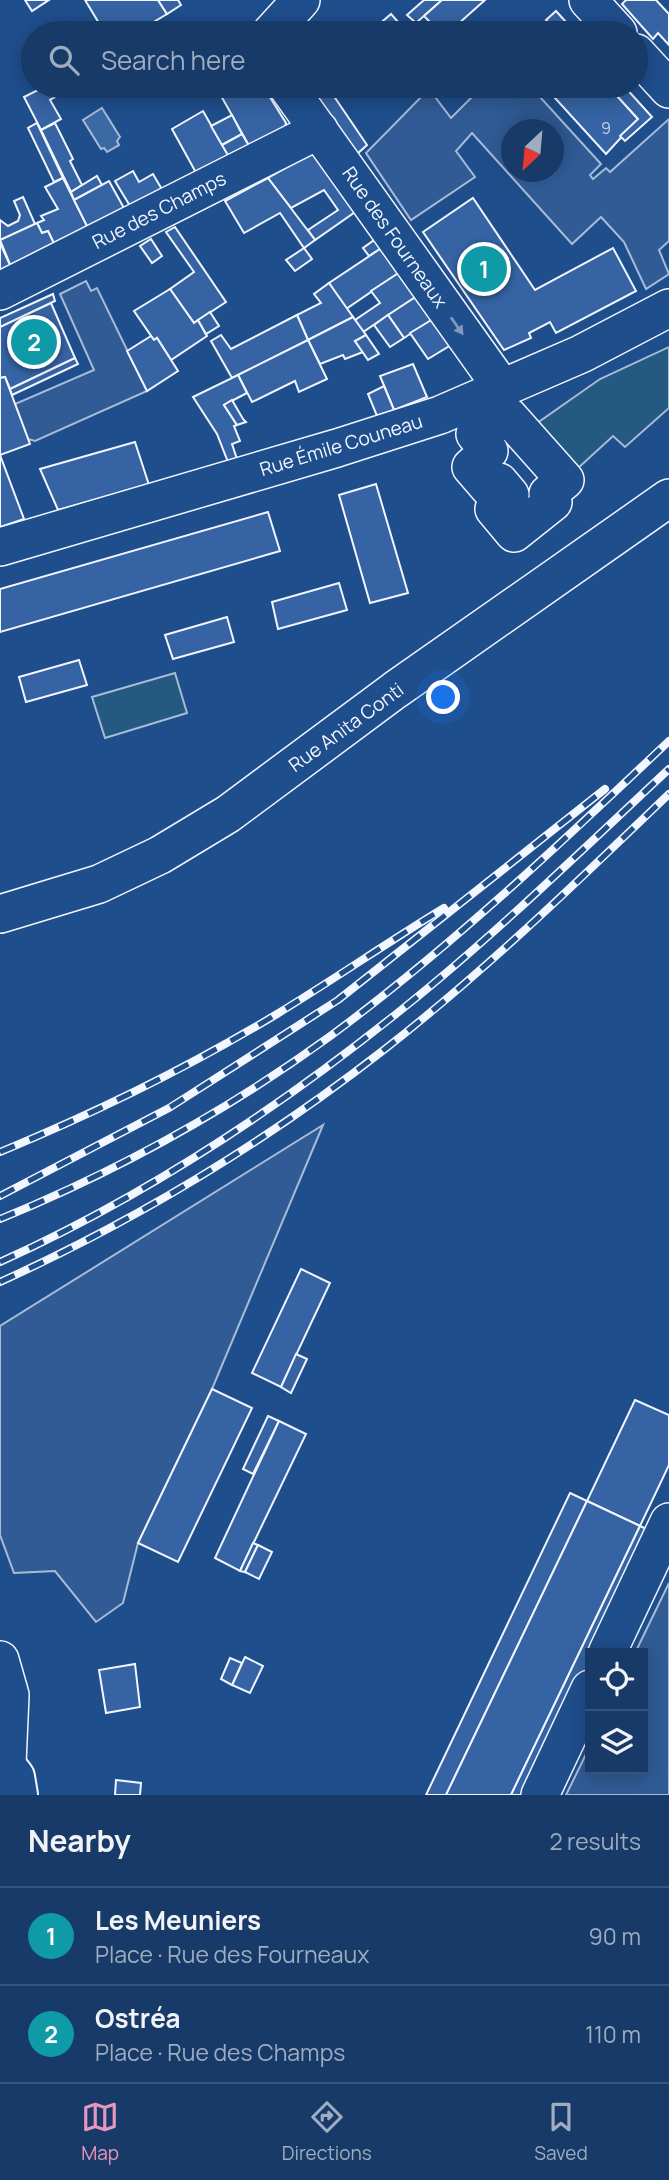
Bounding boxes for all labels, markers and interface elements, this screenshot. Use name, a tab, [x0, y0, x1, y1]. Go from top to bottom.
search box	[21, 21, 648, 98]
icon: search	[45, 41, 83, 79]
text: Search here	[101, 42, 246, 78]
house number: 9	[601, 117, 611, 139]
north arrow	[501, 119, 564, 182]
street label: Rue des Fourneaux	[336, 161, 454, 313]
street label: Rue des Champs	[88, 165, 230, 255]
pin: 1	[461, 243, 507, 295]
pin: 2	[11, 316, 57, 368]
one-way arrow	[450, 317, 464, 335]
street label: Rue Émile Couneau	[256, 408, 426, 482]
street label: Rue Anita Conti	[283, 676, 409, 778]
your location	[426, 680, 460, 714]
map controls	[585, 1648, 648, 1774]
button: locate	[585, 1648, 648, 1711]
button: layers	[585, 1711, 648, 1774]
text: Nearby	[28, 1820, 131, 1861]
text: 2 results	[549, 1825, 641, 1857]
text: Les Meuniers	[95, 1902, 261, 1938]
text: 1	[46, 1920, 56, 1952]
text: 90 m	[589, 1920, 641, 1952]
text: Place · Rue des Fourneaux	[95, 1938, 369, 1970]
text: Ostréa	[95, 2000, 181, 2036]
text: 2	[44, 2018, 58, 2050]
text: 110 m	[585, 2018, 641, 2050]
text: Place · Rue des Champs	[95, 2036, 345, 2068]
tab: Map	[81, 2098, 119, 2166]
tab: Directions	[282, 2098, 372, 2166]
tab: Saved	[534, 2098, 588, 2166]

